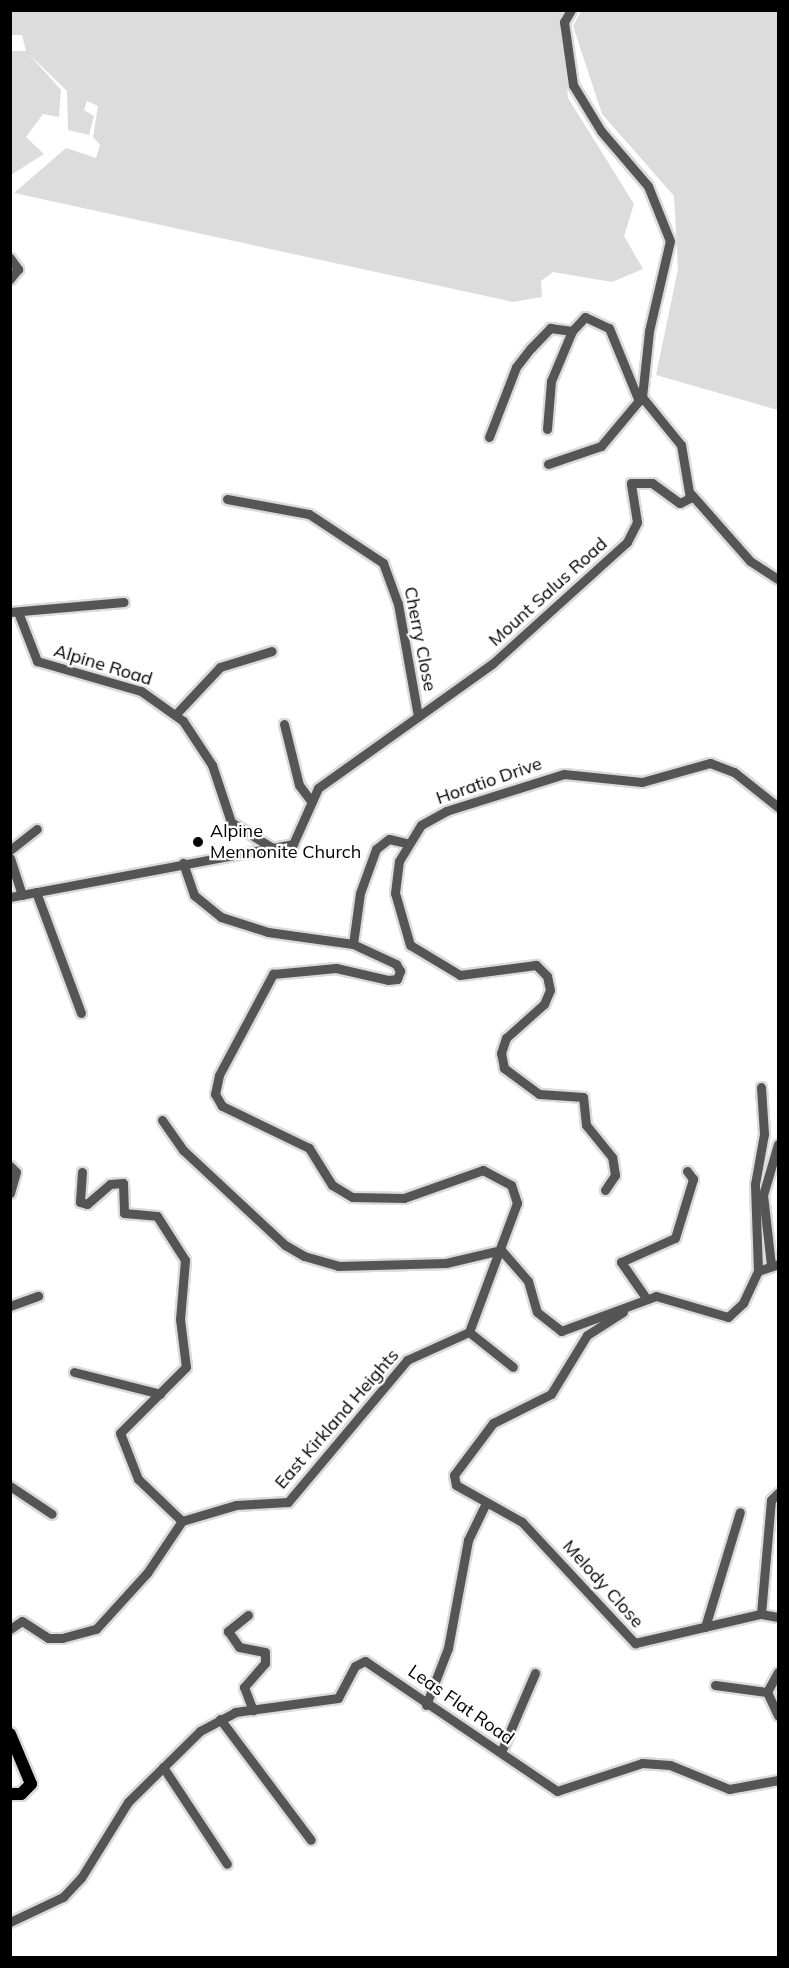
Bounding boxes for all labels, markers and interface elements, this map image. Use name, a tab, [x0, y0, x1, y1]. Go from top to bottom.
street label: Mount Salus Road	[484, 533, 612, 651]
street label: Cherry Close	[399, 585, 441, 693]
street label: Alpine Road	[51, 640, 155, 690]
street label: Horatio Drive	[433, 753, 545, 809]
place label: Alpine Mennonite Church	[210, 821, 361, 864]
marker: Alpine Mennonite Church	[191, 835, 205, 849]
street label: East Kirkland Heights	[270, 1345, 404, 1493]
street label: Melody Close	[558, 1536, 648, 1632]
street label: Leas Flat Road	[404, 1661, 518, 1749]

